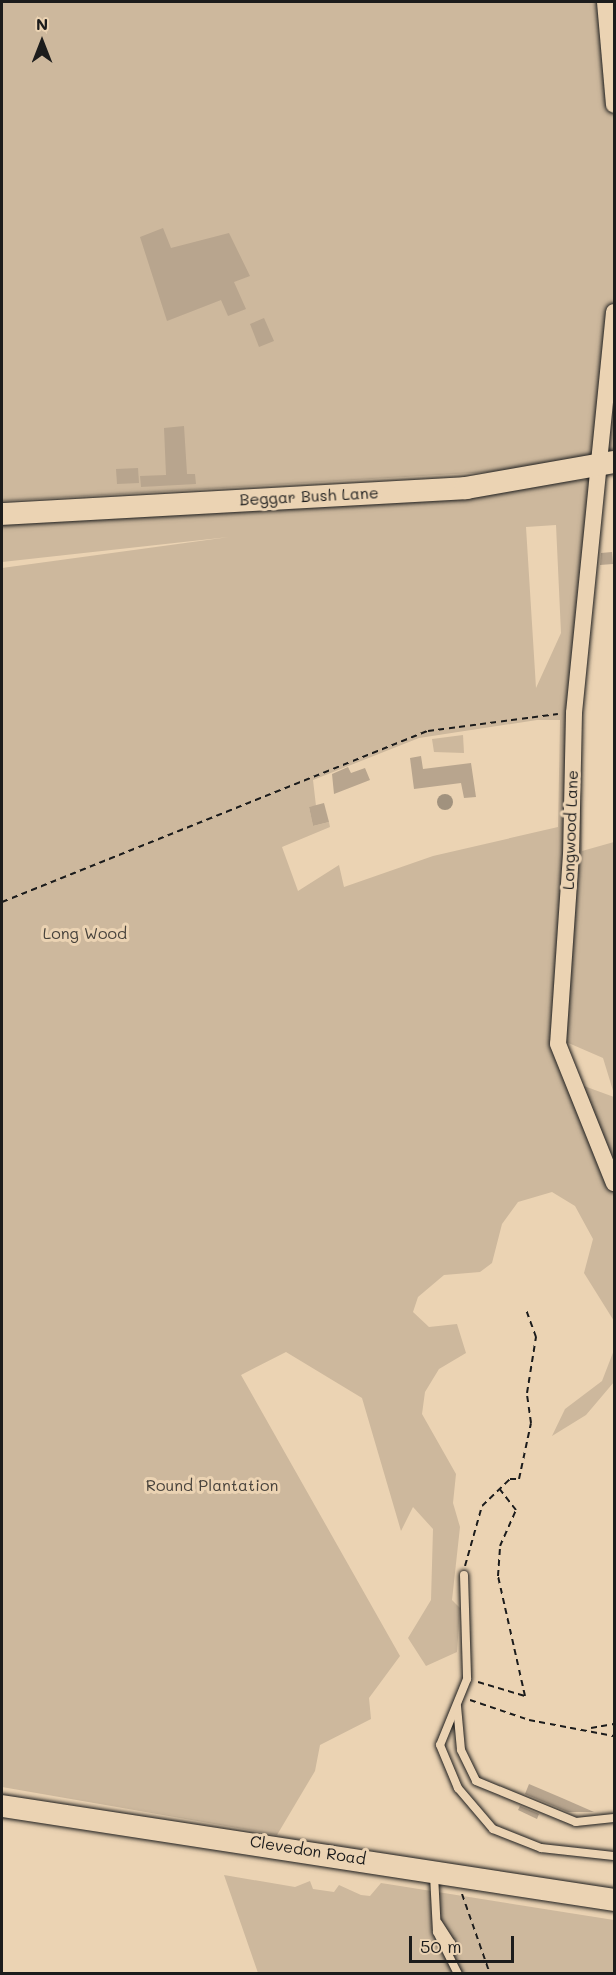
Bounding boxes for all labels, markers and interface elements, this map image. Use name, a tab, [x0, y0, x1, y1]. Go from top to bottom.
north arrow	[12, 12, 72, 72]
text: N	[36, 13, 48, 34]
street label: Beggar Bush Lane	[239, 483, 379, 509]
street label: Longwood Lane	[558, 770, 582, 890]
park label: Long Wood	[43, 923, 127, 943]
park label: Round Plantation	[146, 1475, 278, 1495]
street label: Clevedon Road	[249, 1831, 367, 1869]
scale bar	[412, 1924, 517, 1962]
text: 50 m	[420, 1934, 462, 1958]

